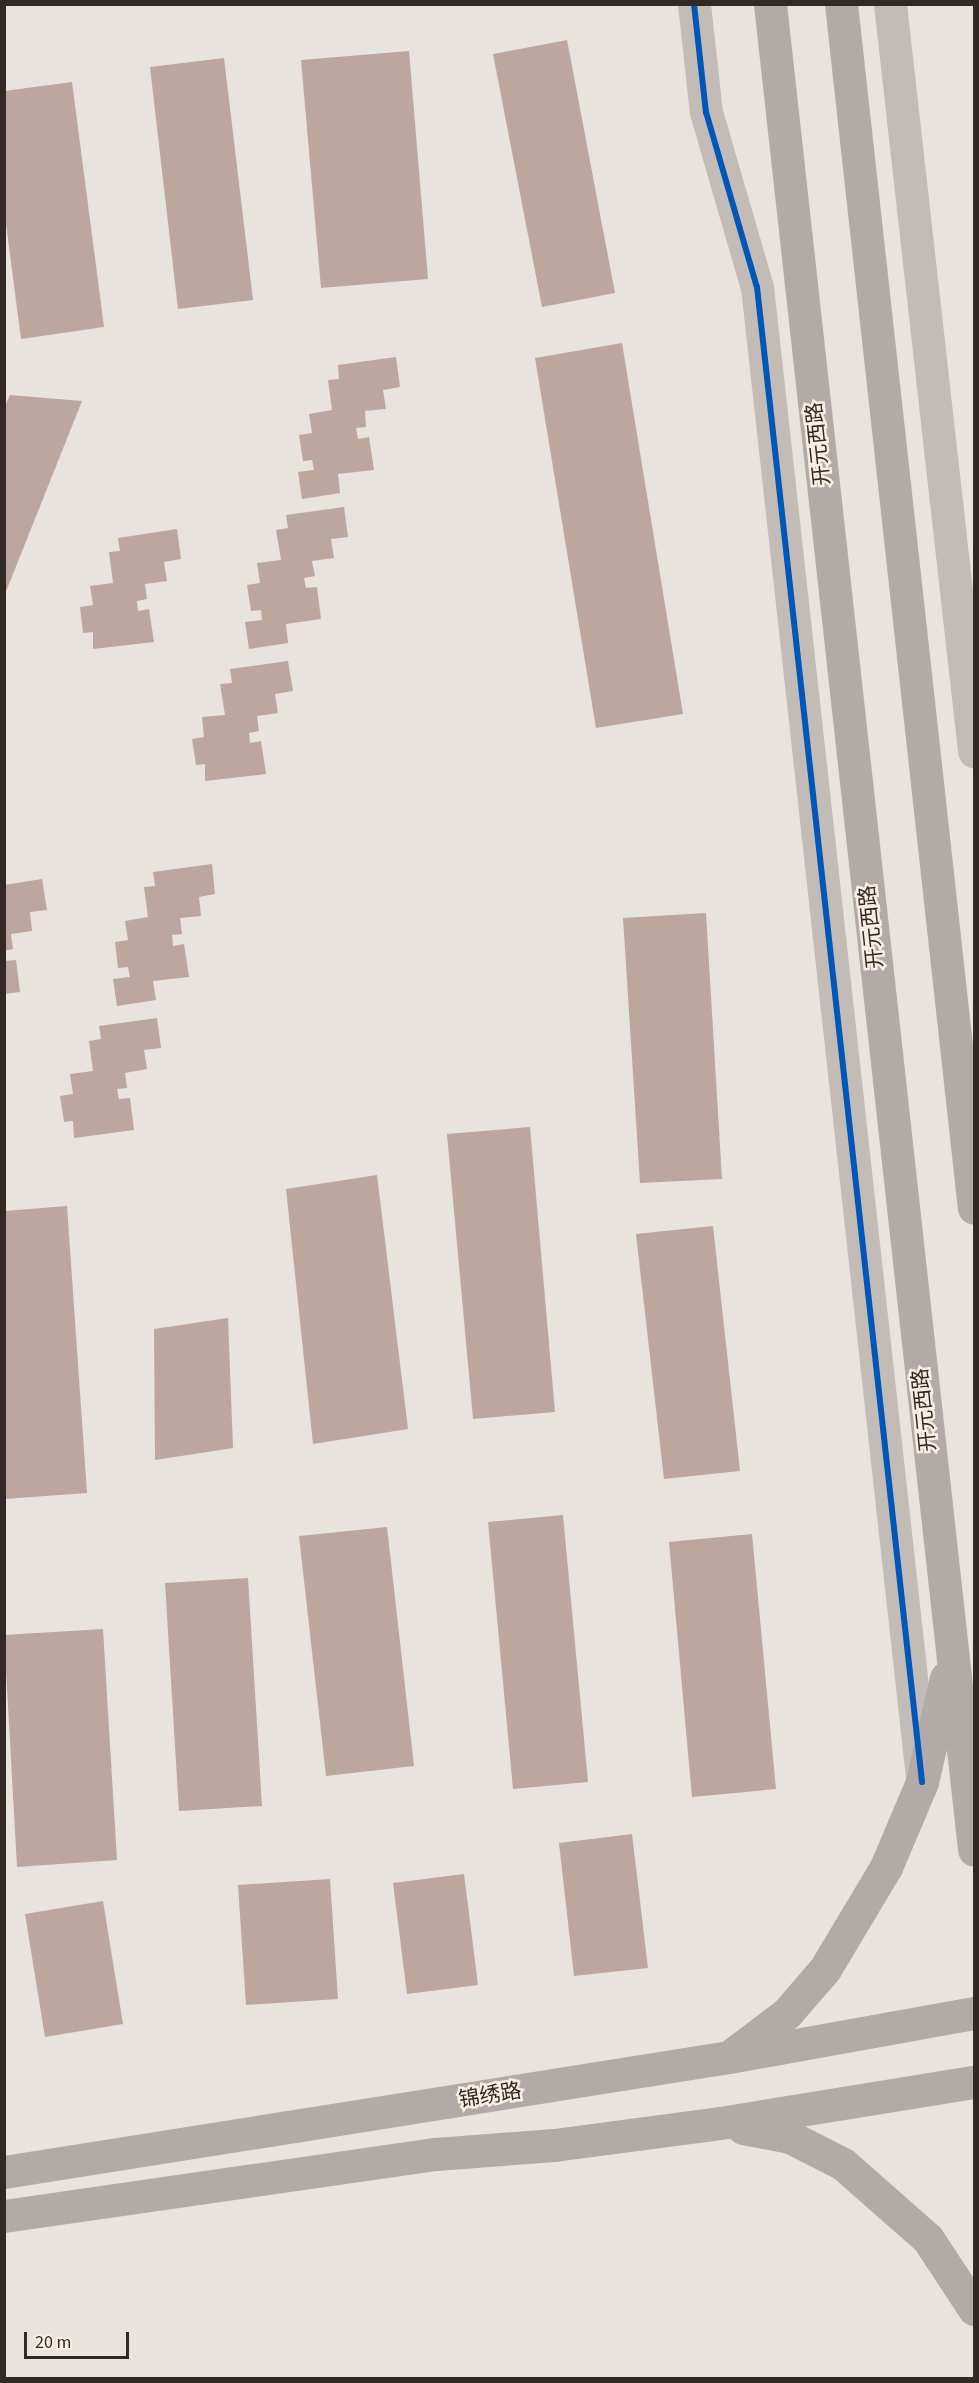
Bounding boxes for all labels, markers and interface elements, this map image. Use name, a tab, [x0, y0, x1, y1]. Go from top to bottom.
street label: 开元西路	[801, 401, 835, 487]
street label: 开元西路	[854, 884, 888, 970]
street label: 开元西路	[907, 1367, 941, 1453]
street label: 锦绣路	[457, 2078, 523, 2112]
scale bar	[27, 2320, 132, 2358]
text: 20 m	[35, 2330, 71, 2355]

